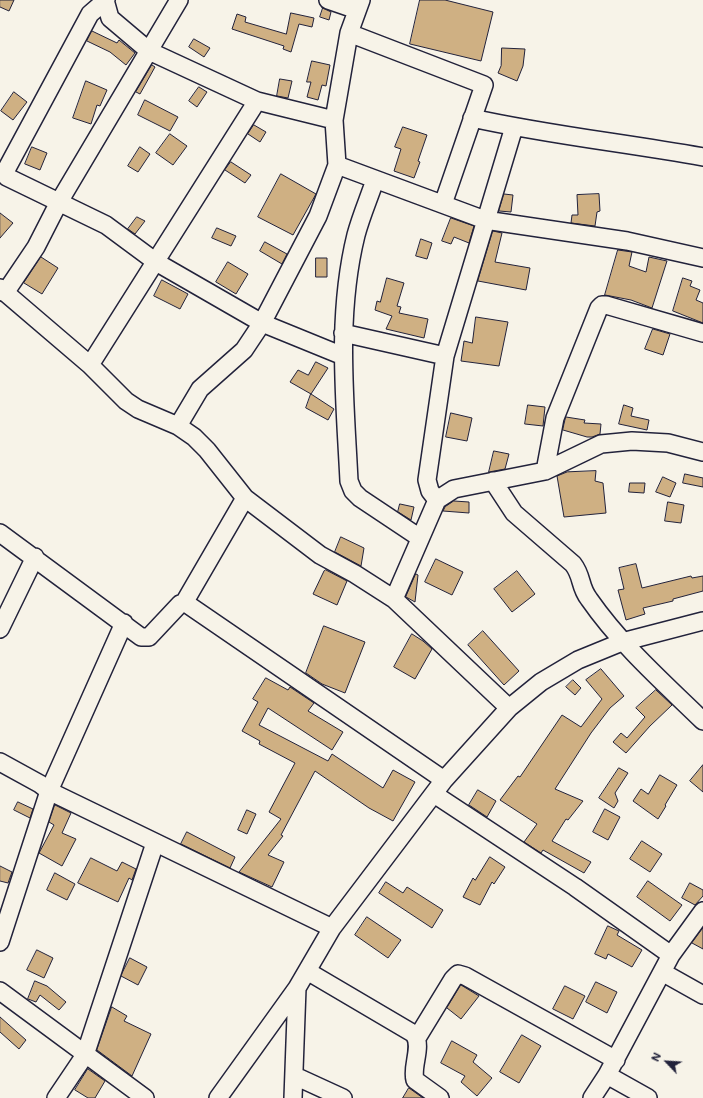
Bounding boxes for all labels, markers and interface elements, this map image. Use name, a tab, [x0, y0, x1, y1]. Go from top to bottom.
north arrow	[647, 1042, 687, 1082]
text: N	[647, 1050, 664, 1064]

